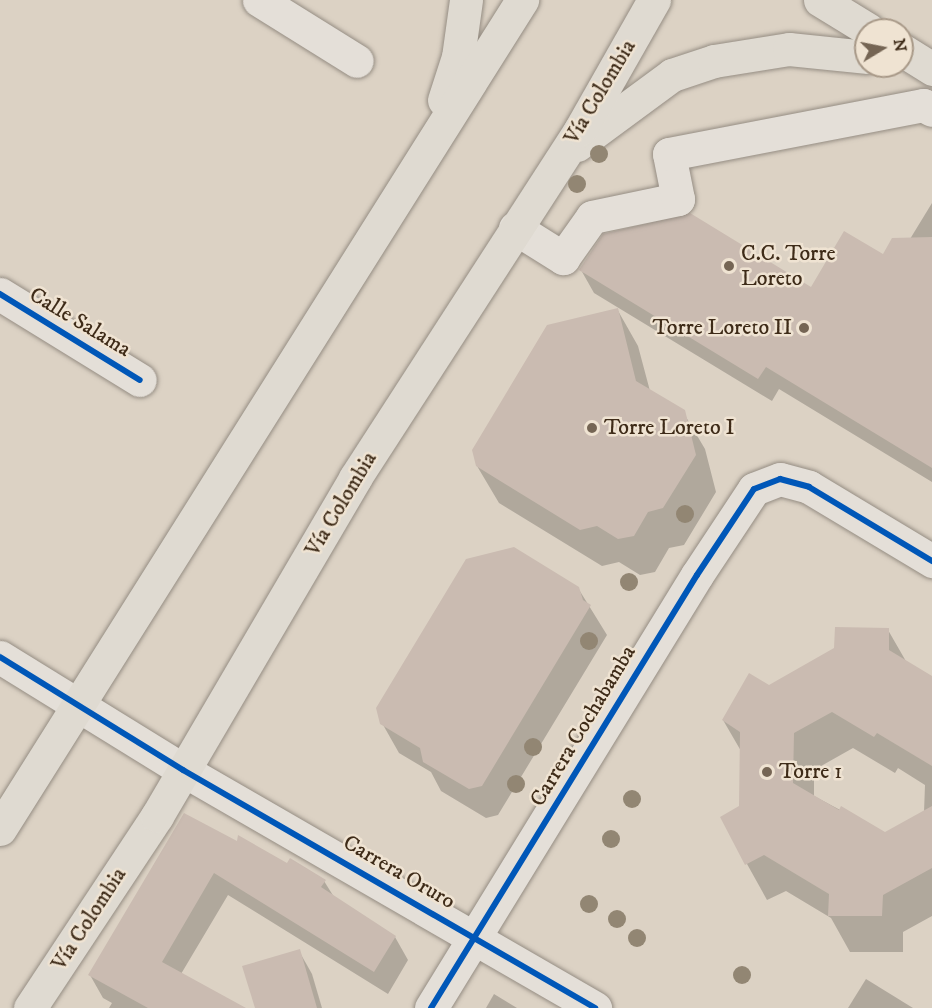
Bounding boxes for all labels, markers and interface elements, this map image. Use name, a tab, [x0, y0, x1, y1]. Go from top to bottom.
north arrow	[854, 18, 914, 78]
street label: Vía Colombia	[558, 35, 642, 149]
text: N	[889, 37, 911, 53]
place label: C.C. Torre Loreto	[741, 240, 836, 292]
marker: C.C. Torre Loreto	[722, 259, 736, 273]
street label: Calle Salama	[24, 281, 136, 363]
place label: Torre Loreto II	[652, 315, 792, 341]
marker: Torre Loreto II	[797, 321, 811, 335]
place label: Torre Loreto I	[604, 415, 734, 441]
marker: Torre Loreto I	[585, 421, 599, 435]
street label: Vía Colombia	[299, 447, 383, 561]
street label: Carrera Cochabamba	[525, 641, 641, 811]
place label: Torre 1	[779, 759, 842, 785]
marker: Torre 1	[760, 765, 774, 779]
street label: Carrera Oruro	[338, 829, 460, 915]
street label: Vía Colombia	[46, 863, 132, 975]

